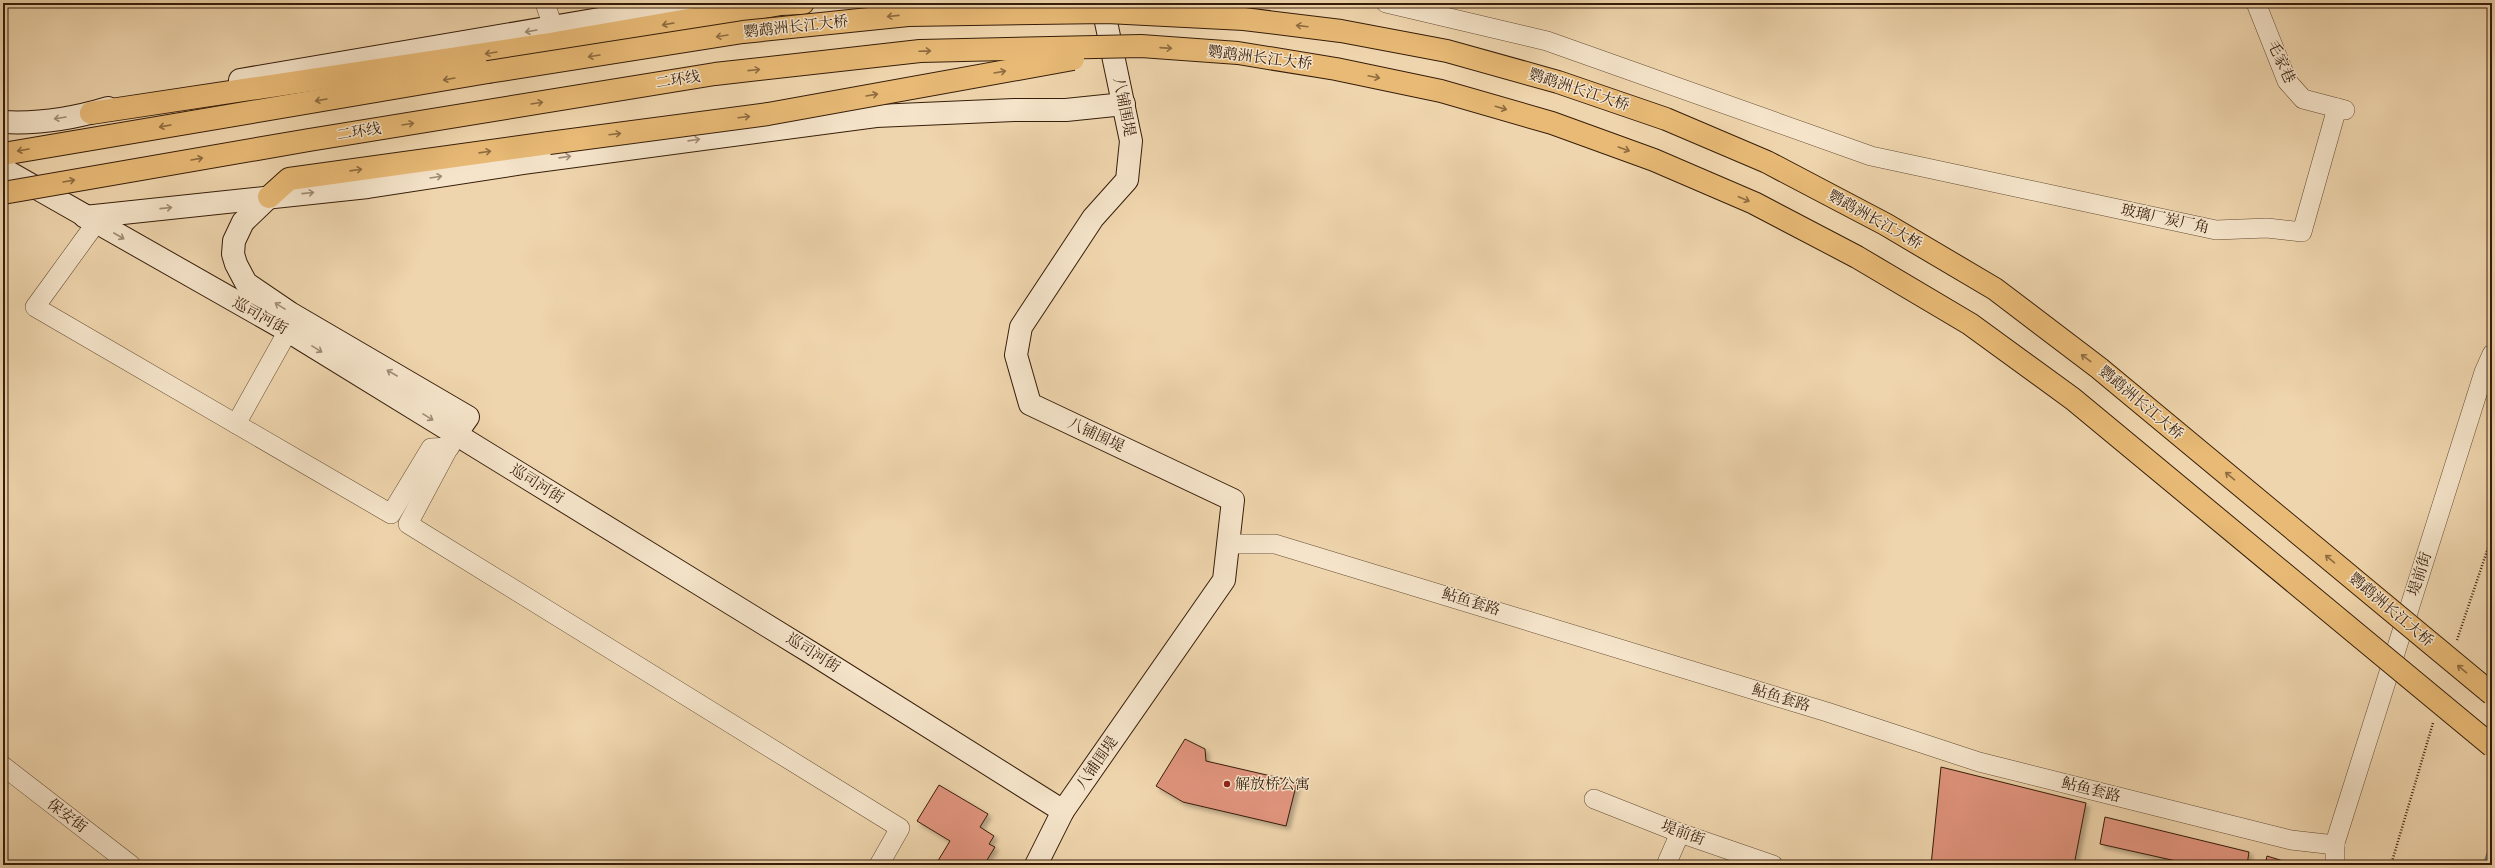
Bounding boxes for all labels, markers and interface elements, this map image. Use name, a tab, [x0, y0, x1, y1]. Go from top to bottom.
street label: 鹦鹉洲长江大桥	[743, 12, 849, 42]
one-way arrow	[887, 13, 900, 20]
one-way arrow	[661, 20, 674, 28]
one-way arrow	[1296, 22, 1309, 30]
one-way arrow	[525, 27, 538, 35]
one-way arrow	[716, 32, 729, 40]
street label: 毛家巷	[2263, 38, 2299, 86]
street label: 鹦鹉洲长江大桥	[1207, 42, 1313, 74]
one-way arrow	[1159, 45, 1172, 52]
one-way arrow	[918, 47, 931, 55]
one-way arrow	[485, 49, 498, 57]
one-way arrow	[588, 52, 601, 60]
street label: 鹦鹉洲长江大桥	[1526, 65, 1632, 115]
one-way arrow	[747, 66, 760, 73]
street label: 二环线	[654, 67, 702, 93]
one-way arrow	[993, 67, 1006, 75]
one-way arrow	[1368, 73, 1381, 81]
one-way arrow	[443, 75, 456, 83]
street label: 八铺围堤	[1109, 76, 1139, 138]
one-way arrow	[865, 91, 878, 99]
one-way arrow	[315, 96, 328, 104]
one-way arrow	[530, 99, 543, 107]
one-way arrow	[1494, 105, 1507, 112]
one-way arrow	[737, 113, 750, 121]
one-way arrow	[54, 114, 67, 122]
street label: 二环线	[335, 119, 383, 145]
one-way arrow	[401, 119, 414, 127]
one-way arrow	[159, 122, 172, 130]
one-way arrow	[608, 130, 621, 138]
one-way arrow	[687, 137, 700, 144]
one-way arrow	[17, 146, 30, 154]
one-way arrow	[1617, 146, 1629, 154]
one-way arrow	[478, 148, 491, 156]
one-way arrow	[558, 154, 571, 161]
one-way arrow	[190, 155, 203, 163]
one-way arrow	[349, 166, 362, 174]
one-way arrow	[430, 172, 443, 180]
one-way arrow	[62, 177, 75, 185]
street label: 鹦鹉洲长江大桥	[1824, 186, 1926, 254]
one-way arrow	[301, 190, 314, 197]
one-way arrow	[1738, 196, 1750, 203]
street label: 玻璃厂炭厂角	[2119, 200, 2211, 238]
one-way arrow	[159, 204, 172, 212]
one-way arrow	[113, 233, 125, 241]
street label: 巡司河街	[229, 293, 291, 339]
one-way arrow	[274, 302, 286, 310]
one-way arrow	[311, 345, 322, 353]
one-way arrow	[2080, 354, 2091, 362]
street label: 鹦鹉洲长江大桥	[2095, 362, 2187, 444]
one-way arrow	[386, 368, 398, 376]
one-way arrow	[422, 413, 433, 421]
street label: 八铺围堤	[1065, 414, 1127, 456]
street label: 巡司河街	[507, 460, 567, 508]
one-way arrow	[2224, 472, 2235, 481]
street label: 堤前街	[2404, 550, 2436, 598]
one-way arrow	[2324, 555, 2335, 564]
street label: 鹦鹉洲长江大桥	[2345, 569, 2437, 651]
street label: 鲇鱼套路	[1440, 584, 1502, 620]
street label: 巡司河街	[783, 629, 843, 677]
one-way arrow	[2457, 664, 2467, 673]
street label: 鲇鱼套路	[1750, 680, 1812, 716]
street label: 八铺围堤	[1072, 733, 1122, 793]
street label: 鲇鱼套路	[2060, 774, 2122, 806]
place label: 解放桥公寓	[1235, 775, 1310, 794]
marker: 解放桥公寓	[1222, 779, 1232, 789]
street label: 保安街	[43, 795, 91, 837]
street label: 堤前街	[1659, 816, 1707, 850]

